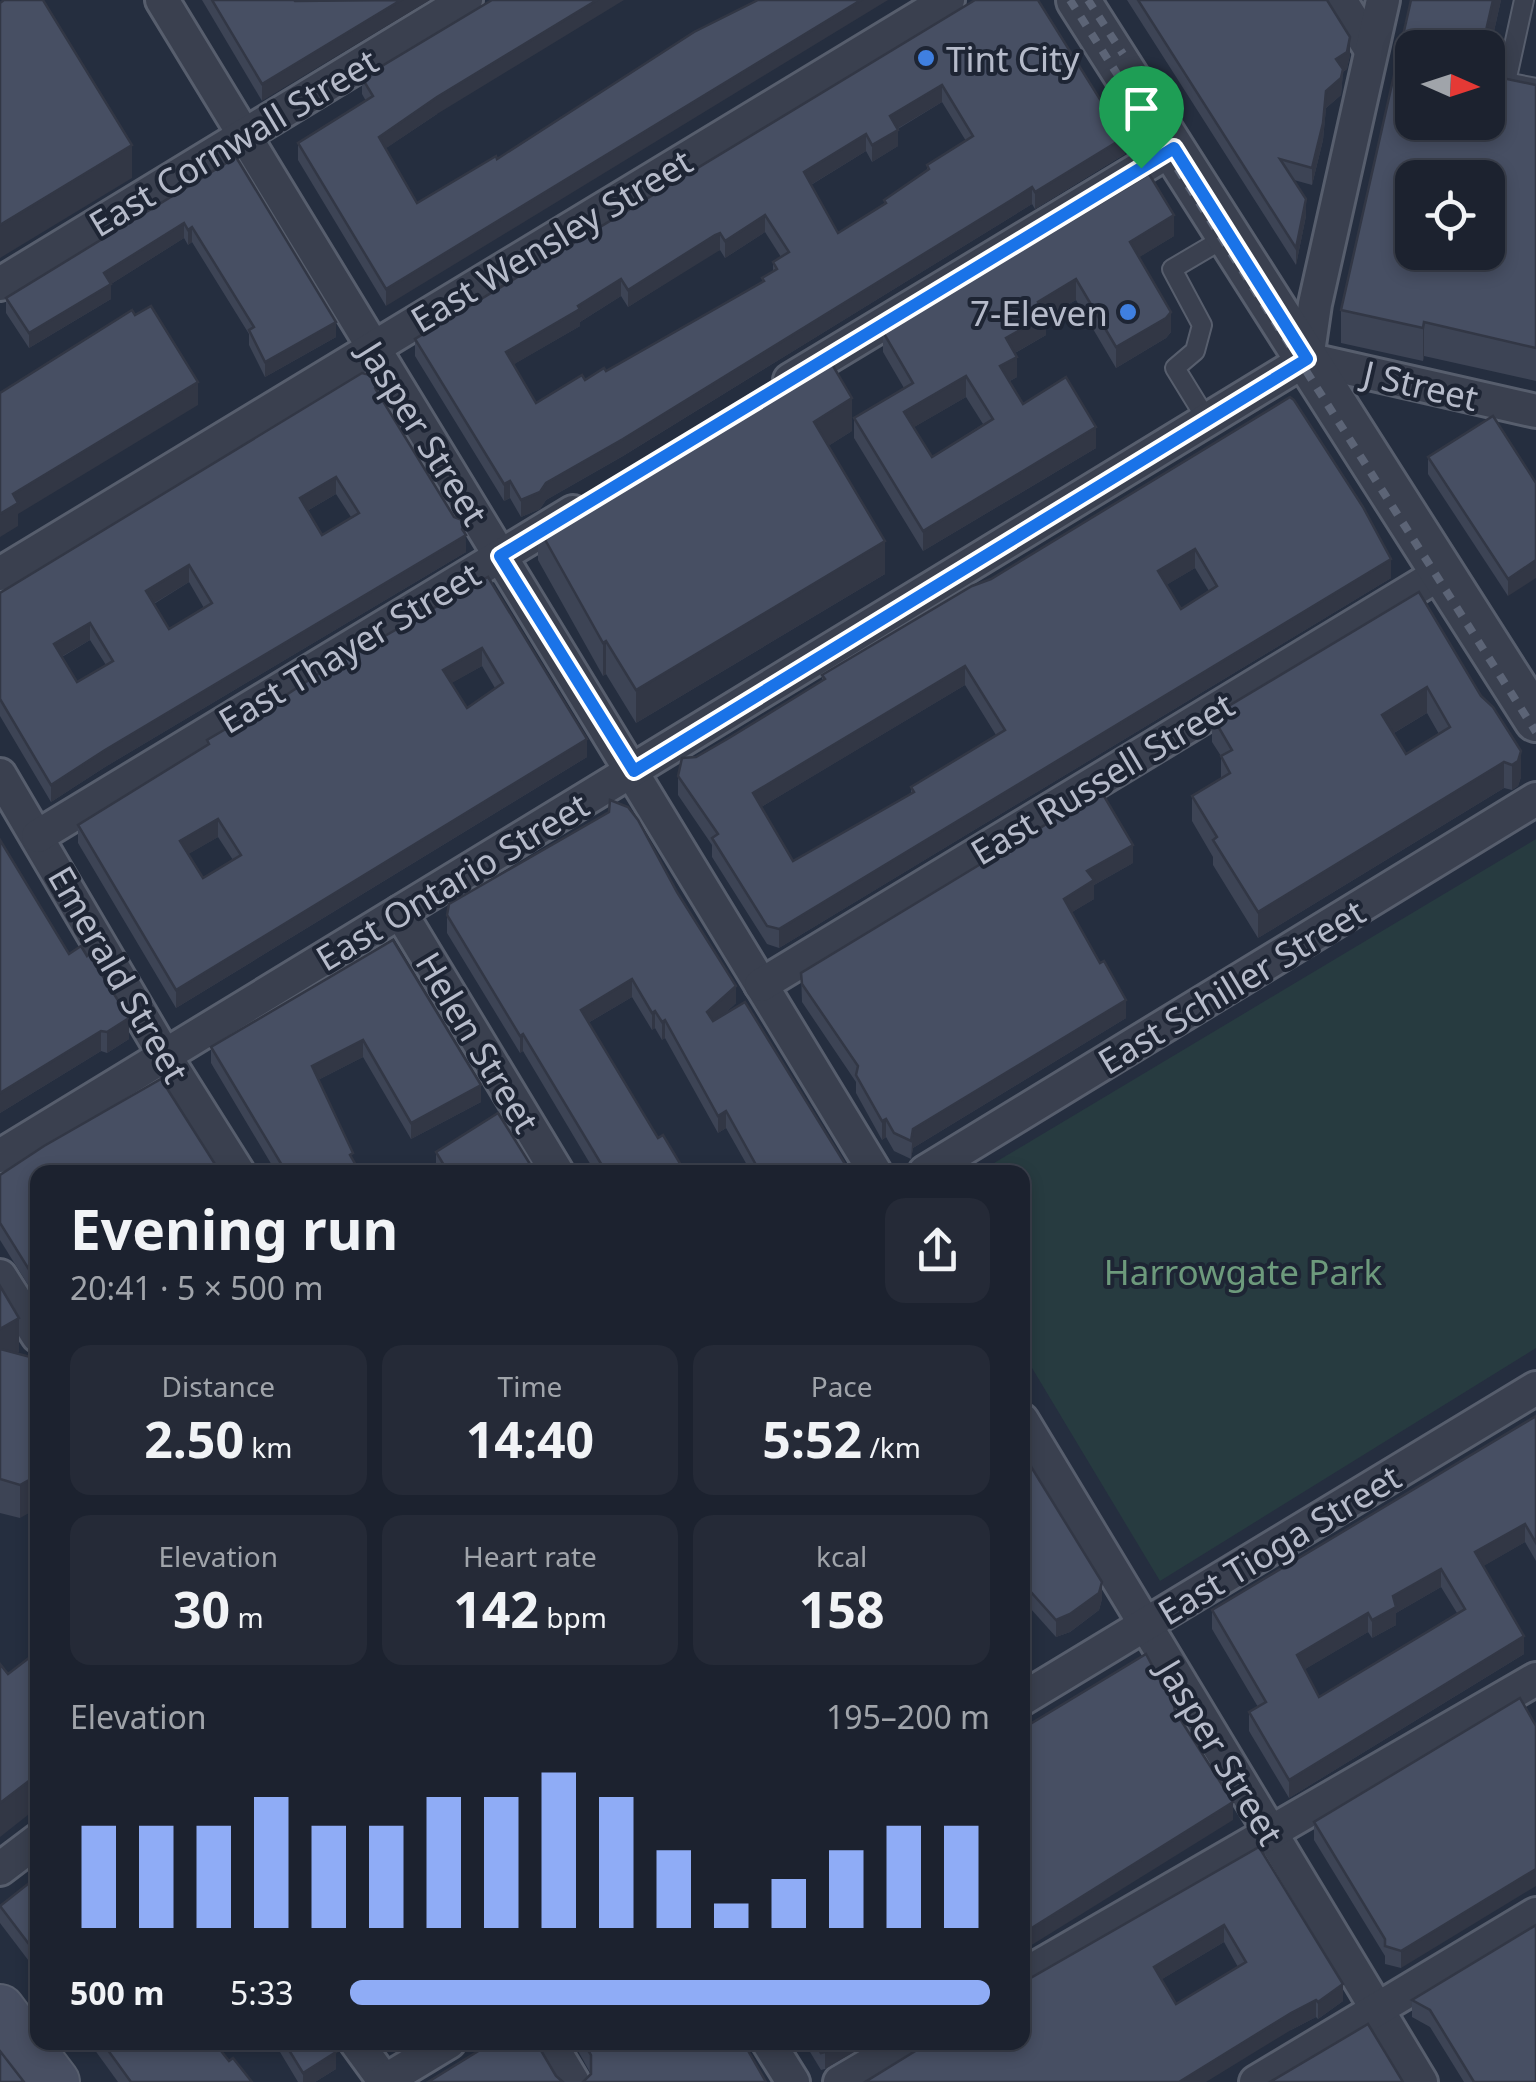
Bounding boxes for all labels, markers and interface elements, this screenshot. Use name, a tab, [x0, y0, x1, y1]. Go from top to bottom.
north arrow	[1395, 30, 1505, 140]
map controls	[1395, 30, 1505, 270]
place label: Tint City	[946, 35, 1080, 82]
street label: East Cornwall Street	[80, 37, 386, 247]
marker: Tint City	[915, 47, 937, 69]
pin	[1099, 66, 1184, 169]
icon: arrive	[1114, 81, 1169, 136]
street label: East Wensley Street	[402, 137, 700, 343]
button: locate	[1395, 160, 1505, 270]
place label: 7-Eleven	[970, 289, 1108, 336]
marker: 7-Eleven	[1117, 301, 1139, 323]
street label: Jasper Street	[347, 330, 499, 534]
street label: J Street	[1356, 348, 1483, 421]
street label: East Thayer Street	[210, 550, 488, 744]
street label: East Russell Street	[962, 681, 1242, 875]
street label: East Ontario Street	[307, 781, 597, 981]
street label: Emerald Street	[38, 857, 200, 1091]
street label: East Schiller Street	[1089, 888, 1373, 1084]
street label: Helen Street	[406, 943, 550, 1141]
text: Evening run	[70, 1191, 398, 1266]
button: share	[885, 1198, 990, 1303]
park label: Harrowgate Park	[1104, 1248, 1382, 1295]
text: 20:41 · 5 × 500 m	[70, 1266, 323, 1309]
text: Distance	[162, 1367, 275, 1405]
text: Time	[498, 1367, 562, 1405]
text: Pace	[811, 1367, 873, 1405]
text: 2.50	[144, 1405, 244, 1473]
text: 14:40	[466, 1405, 594, 1473]
text: 5:52	[762, 1405, 862, 1473]
text: km	[244, 1428, 292, 1466]
text: /km	[862, 1428, 921, 1466]
street label: East Tioga Street	[1149, 1453, 1409, 1635]
text: Elevation	[159, 1537, 278, 1575]
text: Heart rate	[463, 1537, 597, 1575]
text: kcal	[816, 1537, 867, 1575]
text: 30	[173, 1575, 230, 1643]
text: 142	[453, 1575, 539, 1643]
text: 158	[799, 1575, 885, 1643]
text: m	[230, 1598, 264, 1636]
text: bpm	[539, 1598, 607, 1636]
street label: Jasper Street	[1146, 1648, 1295, 1853]
text: Elevation	[70, 1695, 207, 1738]
text: 195–200 m	[826, 1695, 990, 1738]
text: 500 m	[70, 1971, 164, 2014]
text: 5:33	[230, 1971, 294, 2014]

